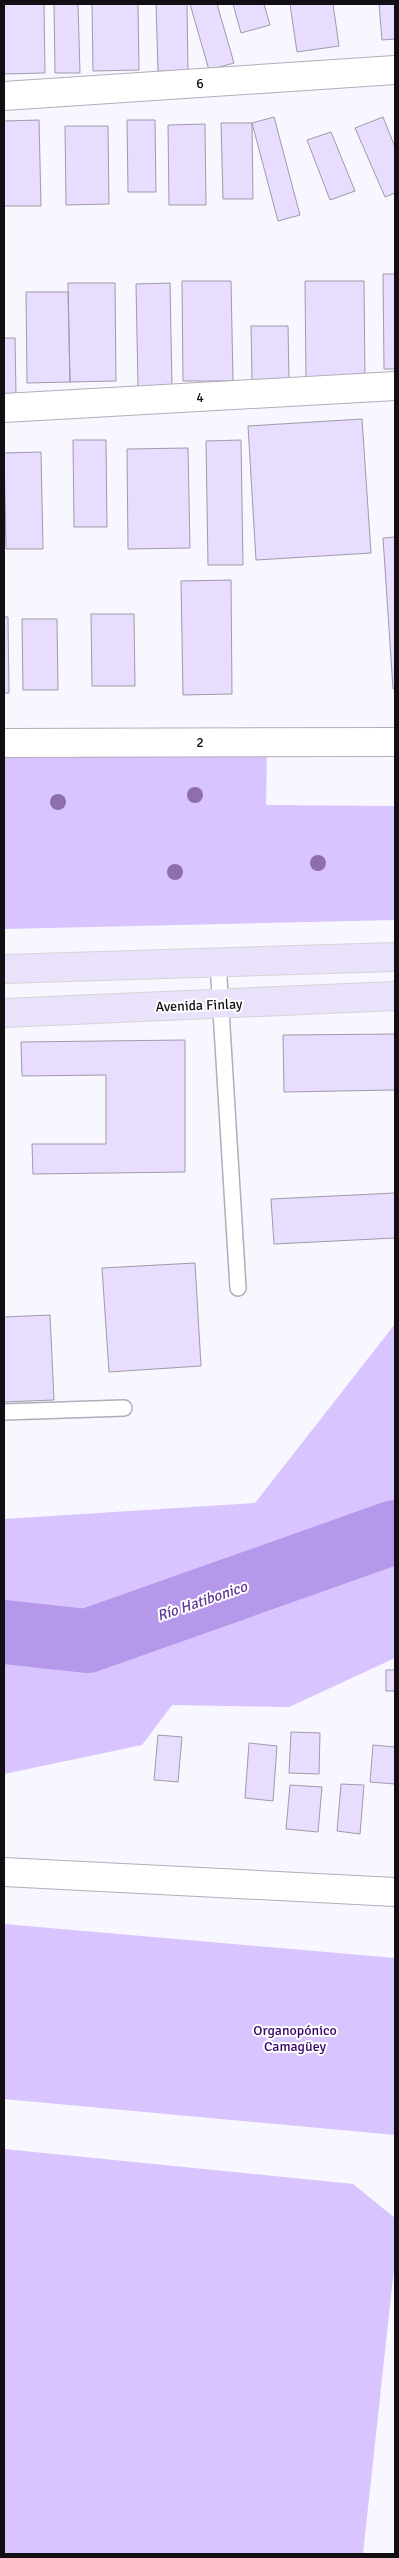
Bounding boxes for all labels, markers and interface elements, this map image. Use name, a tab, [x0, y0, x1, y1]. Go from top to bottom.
street label: 6	[196, 75, 204, 92]
street label: 4	[196, 389, 205, 406]
street label: 2	[196, 734, 204, 751]
street label: Avenida Finlay	[155, 995, 243, 1016]
water label: Río Hatibonico	[155, 1577, 250, 1625]
park label: Organopónico Camagüey	[253, 2022, 337, 2055]

